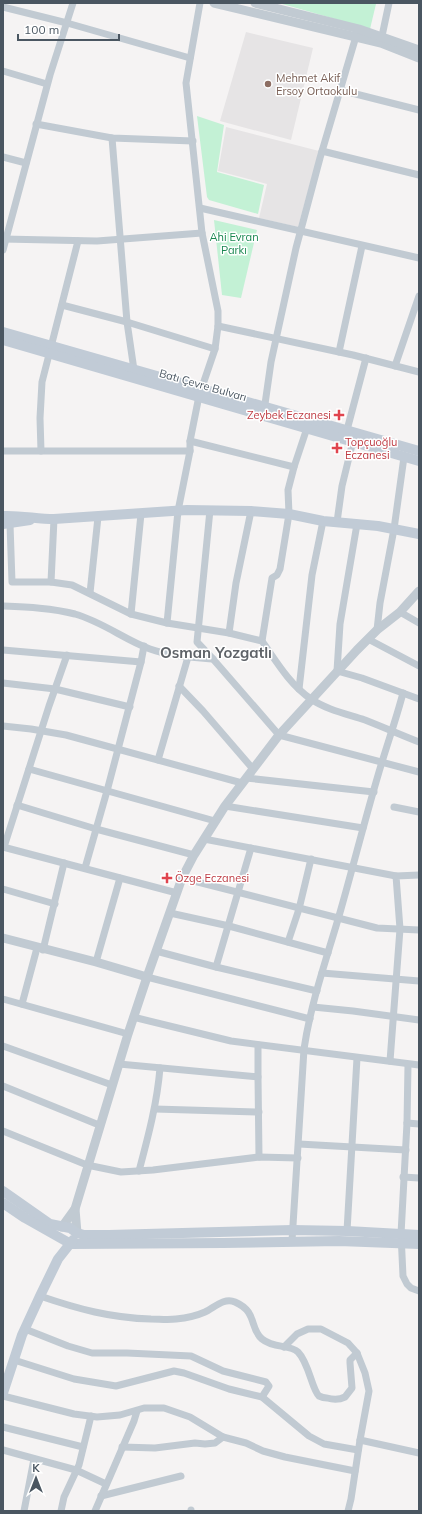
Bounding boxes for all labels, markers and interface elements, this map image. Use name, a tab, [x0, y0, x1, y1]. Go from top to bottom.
scale bar	[18, 16, 119, 42]
text: 100 m	[24, 22, 59, 37]
place label: Mehmet Akif Ersoy Ortaokulu	[276, 71, 357, 98]
marker: Mehmet Akif Ersoy Ortaokulu	[263, 79, 273, 89]
park label: Ahi Evran Parkı	[209, 230, 259, 257]
street label: Batı Çevre Bulvarı	[158, 366, 248, 404]
place label: Zeybek Eczanesi	[247, 408, 331, 422]
marker: Zeybek Eczanesi	[334, 410, 344, 420]
place label: Topçuoğlu Eczanesi	[345, 435, 397, 462]
marker: Topçuoğlu Eczanesi	[332, 443, 342, 453]
district label: Osman Yozgatlı	[160, 643, 272, 662]
place label: Özge Eczanesi	[175, 871, 249, 885]
marker: Özge Eczanesi	[162, 873, 172, 883]
north arrow	[16, 1458, 56, 1498]
text: K	[32, 1461, 40, 1475]

